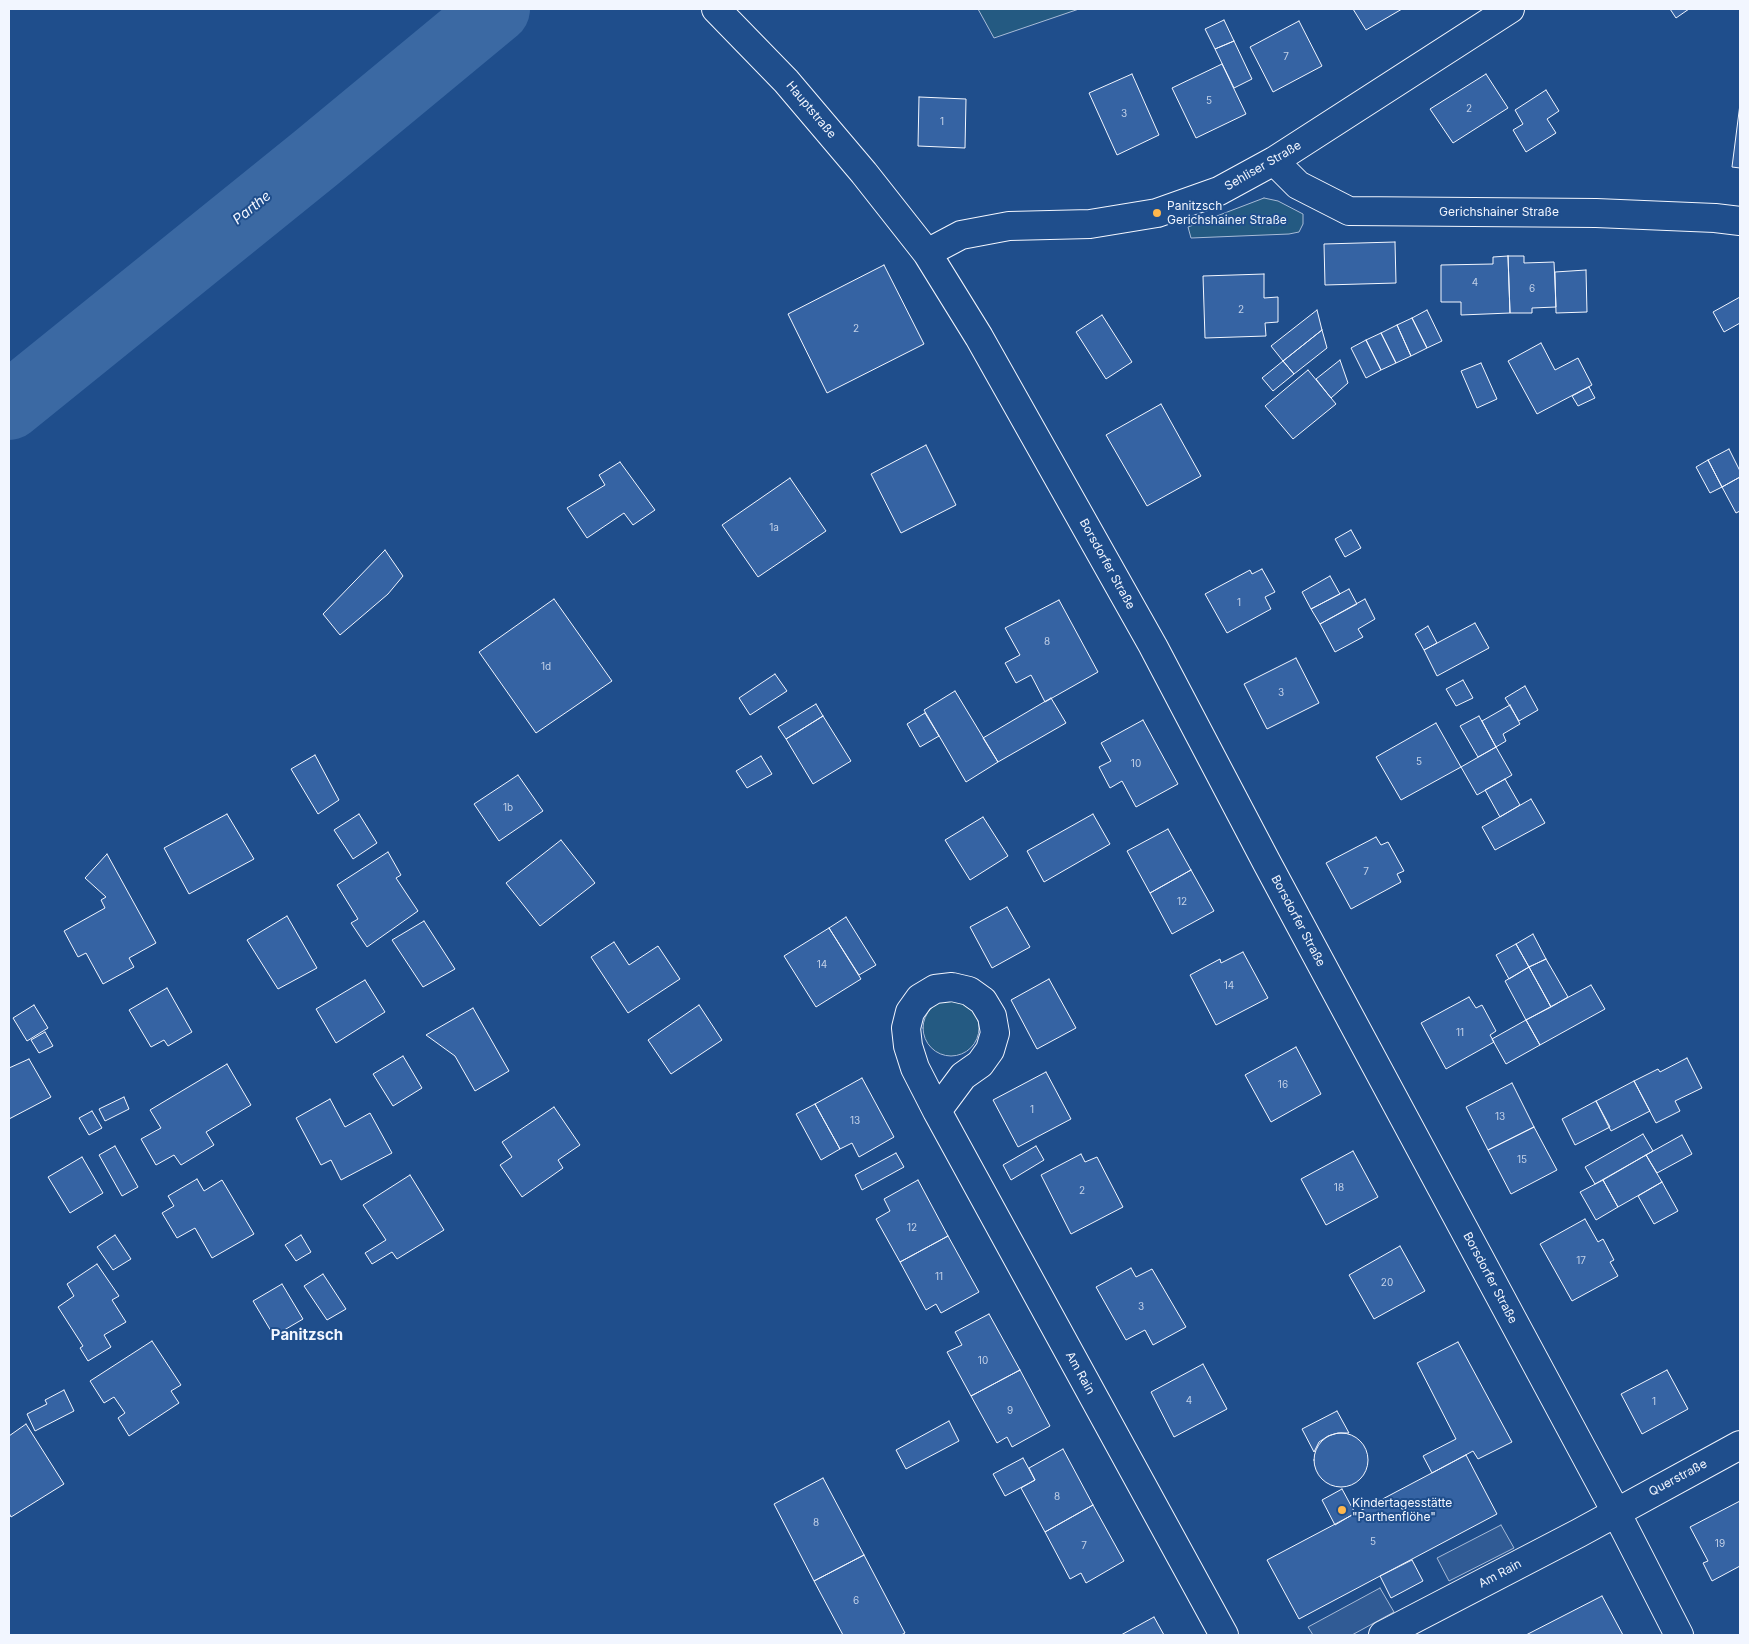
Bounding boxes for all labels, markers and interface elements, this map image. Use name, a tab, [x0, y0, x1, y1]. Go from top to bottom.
house number: 7	[1283, 51, 1289, 63]
street label: Hauptstraße	[783, 79, 839, 141]
house number: 5	[1206, 95, 1212, 107]
house number: 2	[1466, 103, 1472, 115]
house number: 3	[1121, 108, 1127, 120]
house number: 1	[940, 116, 944, 128]
street label: Sehliser Straße	[1222, 138, 1304, 194]
water label: Parthe	[230, 188, 274, 228]
place label: Panitzsch Gerichshainer Straße	[1167, 199, 1287, 227]
street label: Gerichshainer Straße	[1439, 205, 1559, 219]
marker: Panitzsch Gerichshainer Straße	[1151, 207, 1163, 219]
house number: 4	[1472, 277, 1478, 289]
house number: 6	[1529, 283, 1535, 295]
house number: 2	[1238, 304, 1244, 316]
house number: 2	[853, 323, 859, 335]
street label: Borsdorfer Straße	[1076, 516, 1138, 612]
house number: 1a	[769, 522, 779, 534]
house number: 1	[1237, 597, 1241, 609]
house number: 8	[1044, 636, 1050, 648]
house number: 1d	[541, 661, 551, 673]
house number: 3	[1278, 687, 1284, 699]
house number: 5	[1416, 756, 1422, 768]
house number: 10	[1131, 758, 1141, 770]
house number: 1b	[503, 802, 513, 814]
house number: 7	[1363, 866, 1369, 878]
street label: Borsdorfer Straße	[1268, 873, 1328, 969]
house number: 12	[1177, 896, 1187, 908]
house number: 14	[817, 959, 827, 971]
house number: 14	[1224, 980, 1234, 992]
house number: 11	[1456, 1027, 1464, 1039]
house number: 16	[1278, 1079, 1288, 1091]
house number: 1	[1030, 1104, 1034, 1116]
house number: 13	[1495, 1111, 1505, 1123]
house number: 13	[850, 1115, 860, 1127]
house number: 15	[1517, 1154, 1527, 1166]
house number: 18	[1334, 1182, 1344, 1194]
house number: 2	[1079, 1185, 1085, 1197]
house number: 12	[907, 1222, 917, 1234]
street label: Borsdorfer Straße	[1460, 1230, 1520, 1326]
house number: 17	[1576, 1255, 1586, 1267]
house number: 11	[935, 1271, 943, 1283]
house number: 20	[1381, 1277, 1393, 1289]
house number: 3	[1138, 1301, 1144, 1313]
district label: Panitzsch	[271, 1326, 343, 1344]
street label: Am Rain	[1062, 1349, 1098, 1397]
house number: 10	[978, 1355, 988, 1367]
house number: 4	[1186, 1395, 1192, 1407]
house number: 1	[1652, 1396, 1656, 1408]
house number: 9	[1007, 1405, 1013, 1417]
street label: Querstraße	[1647, 1457, 1709, 1499]
house number: 8	[1054, 1491, 1060, 1503]
place label: Kindertagesstätte "Parthenflöhe"	[1352, 1496, 1452, 1524]
marker: Kindertagesstätte "Parthenflöhe"	[1336, 1504, 1348, 1516]
house number: 8	[813, 1517, 819, 1529]
house number: 5	[1370, 1536, 1376, 1548]
house number: 19	[1715, 1538, 1725, 1550]
house number: 7	[1081, 1540, 1087, 1552]
street label: Am Rain	[1476, 1557, 1524, 1591]
house number: 6	[853, 1595, 859, 1607]

